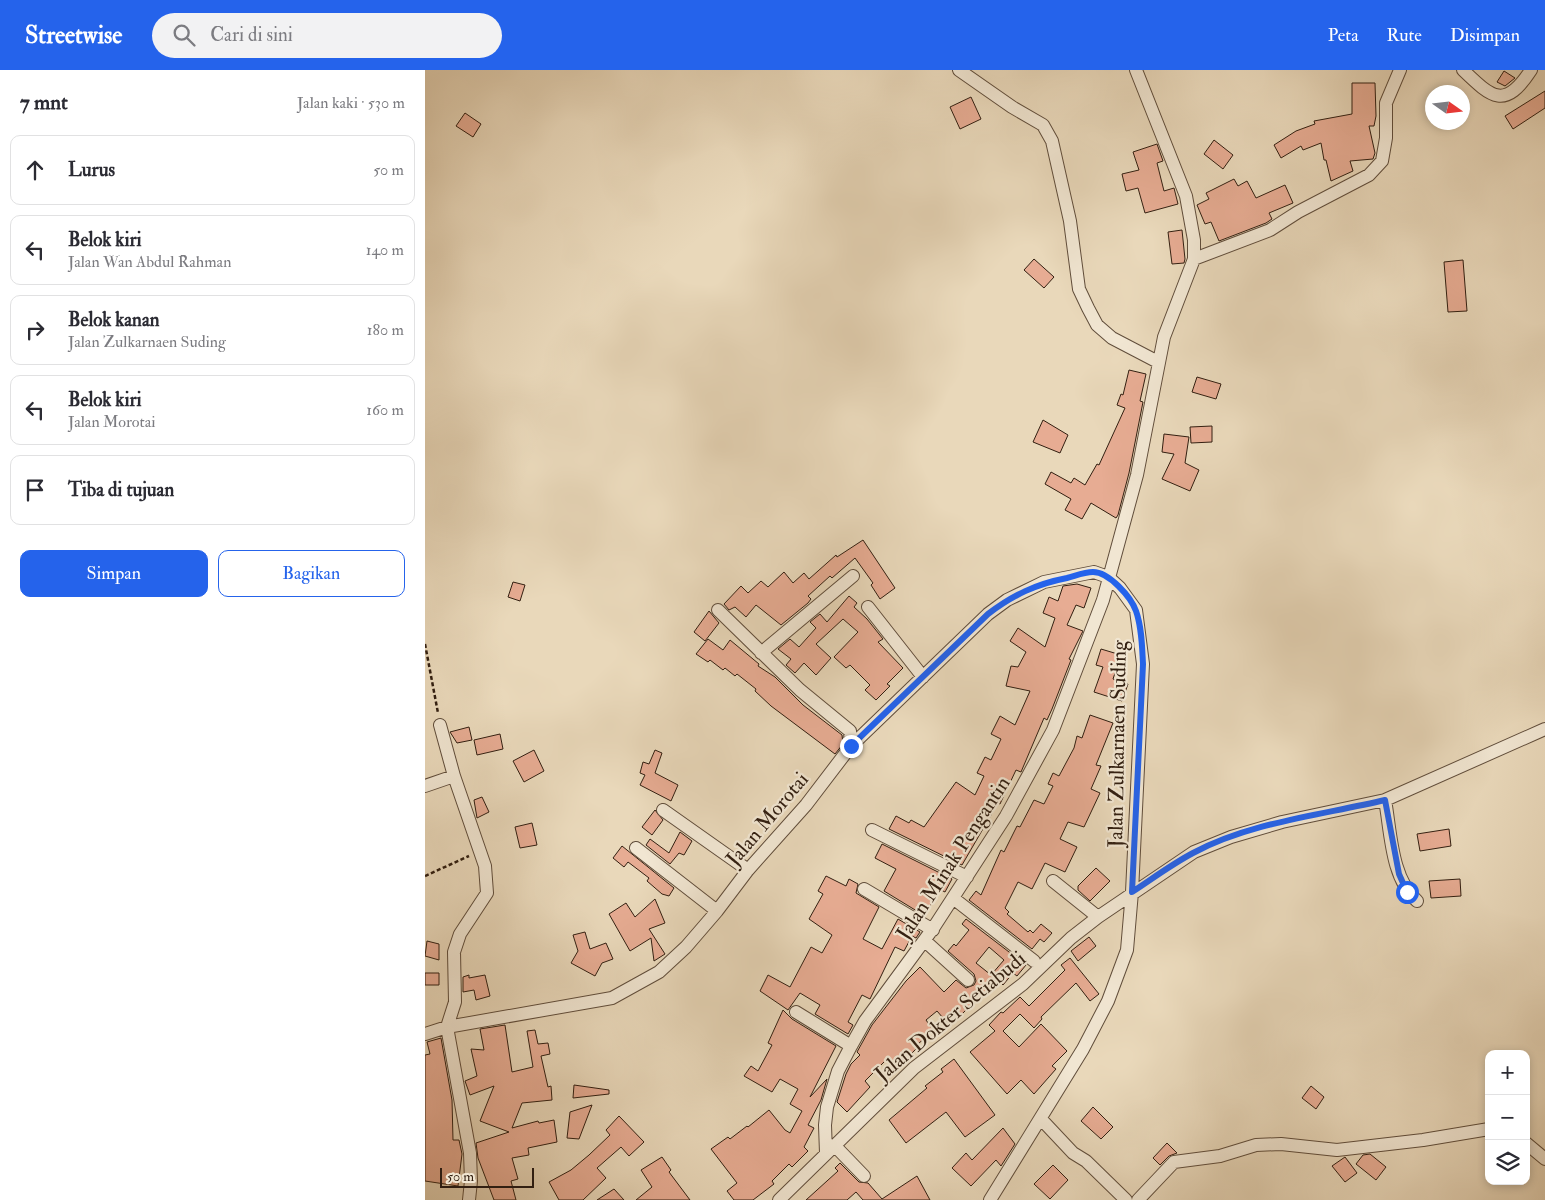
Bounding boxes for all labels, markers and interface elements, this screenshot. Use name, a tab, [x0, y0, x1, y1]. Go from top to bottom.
search box	[152, 13, 502, 58]
text: Streetwise	[25, 20, 122, 51]
icon: search	[170, 21, 198, 49]
text: Cari di sini	[210, 23, 293, 47]
text: Peta	[1328, 24, 1359, 47]
text: Rute	[1387, 24, 1422, 47]
text: Disimpan	[1450, 24, 1520, 47]
north arrow	[1425, 85, 1470, 130]
text: 7 mnt	[20, 89, 68, 116]
text: Jalan kaki · 530 m	[297, 93, 405, 113]
icon: ahead	[21, 156, 49, 184]
text: Lurus	[68, 158, 115, 182]
text: 50 m	[373, 160, 404, 180]
text: Belok kiri	[68, 228, 142, 252]
icon: left	[21, 236, 49, 264]
text: 140 m	[366, 240, 404, 260]
text: Jalan Wan Abdul Rahman	[68, 252, 231, 272]
text: Belok kanan	[68, 308, 159, 332]
icon: right	[21, 316, 49, 344]
text: 180 m	[367, 320, 404, 340]
text: Jalan Zulkarnaen Suding	[68, 332, 226, 352]
text: Belok kiri	[68, 388, 142, 412]
icon: left	[21, 396, 49, 424]
text: 160 m	[366, 400, 404, 420]
text: Jalan Morotai	[68, 412, 156, 432]
icon: arrive	[21, 476, 49, 504]
text: Tiba di tujuan	[68, 478, 174, 502]
button: Simpan	[20, 550, 208, 597]
button: Bagikan	[218, 550, 405, 597]
street label: Jalan Zulkarnaen Suding	[1102, 639, 1133, 849]
route end	[840, 735, 863, 758]
street label: Jalan Morotai	[719, 766, 815, 873]
street label: Jalan Minak Pengantin	[890, 771, 1017, 946]
route start	[1396, 881, 1419, 904]
street label: Jalan Dokter Setiabudi	[868, 945, 1032, 1088]
map controls	[1485, 1050, 1530, 1185]
button: +	[1485, 1050, 1530, 1095]
button: −	[1485, 1095, 1530, 1140]
button: layers	[1485, 1140, 1530, 1185]
scale bar	[440, 1165, 534, 1188]
text: 50 m	[447, 1168, 474, 1185]

